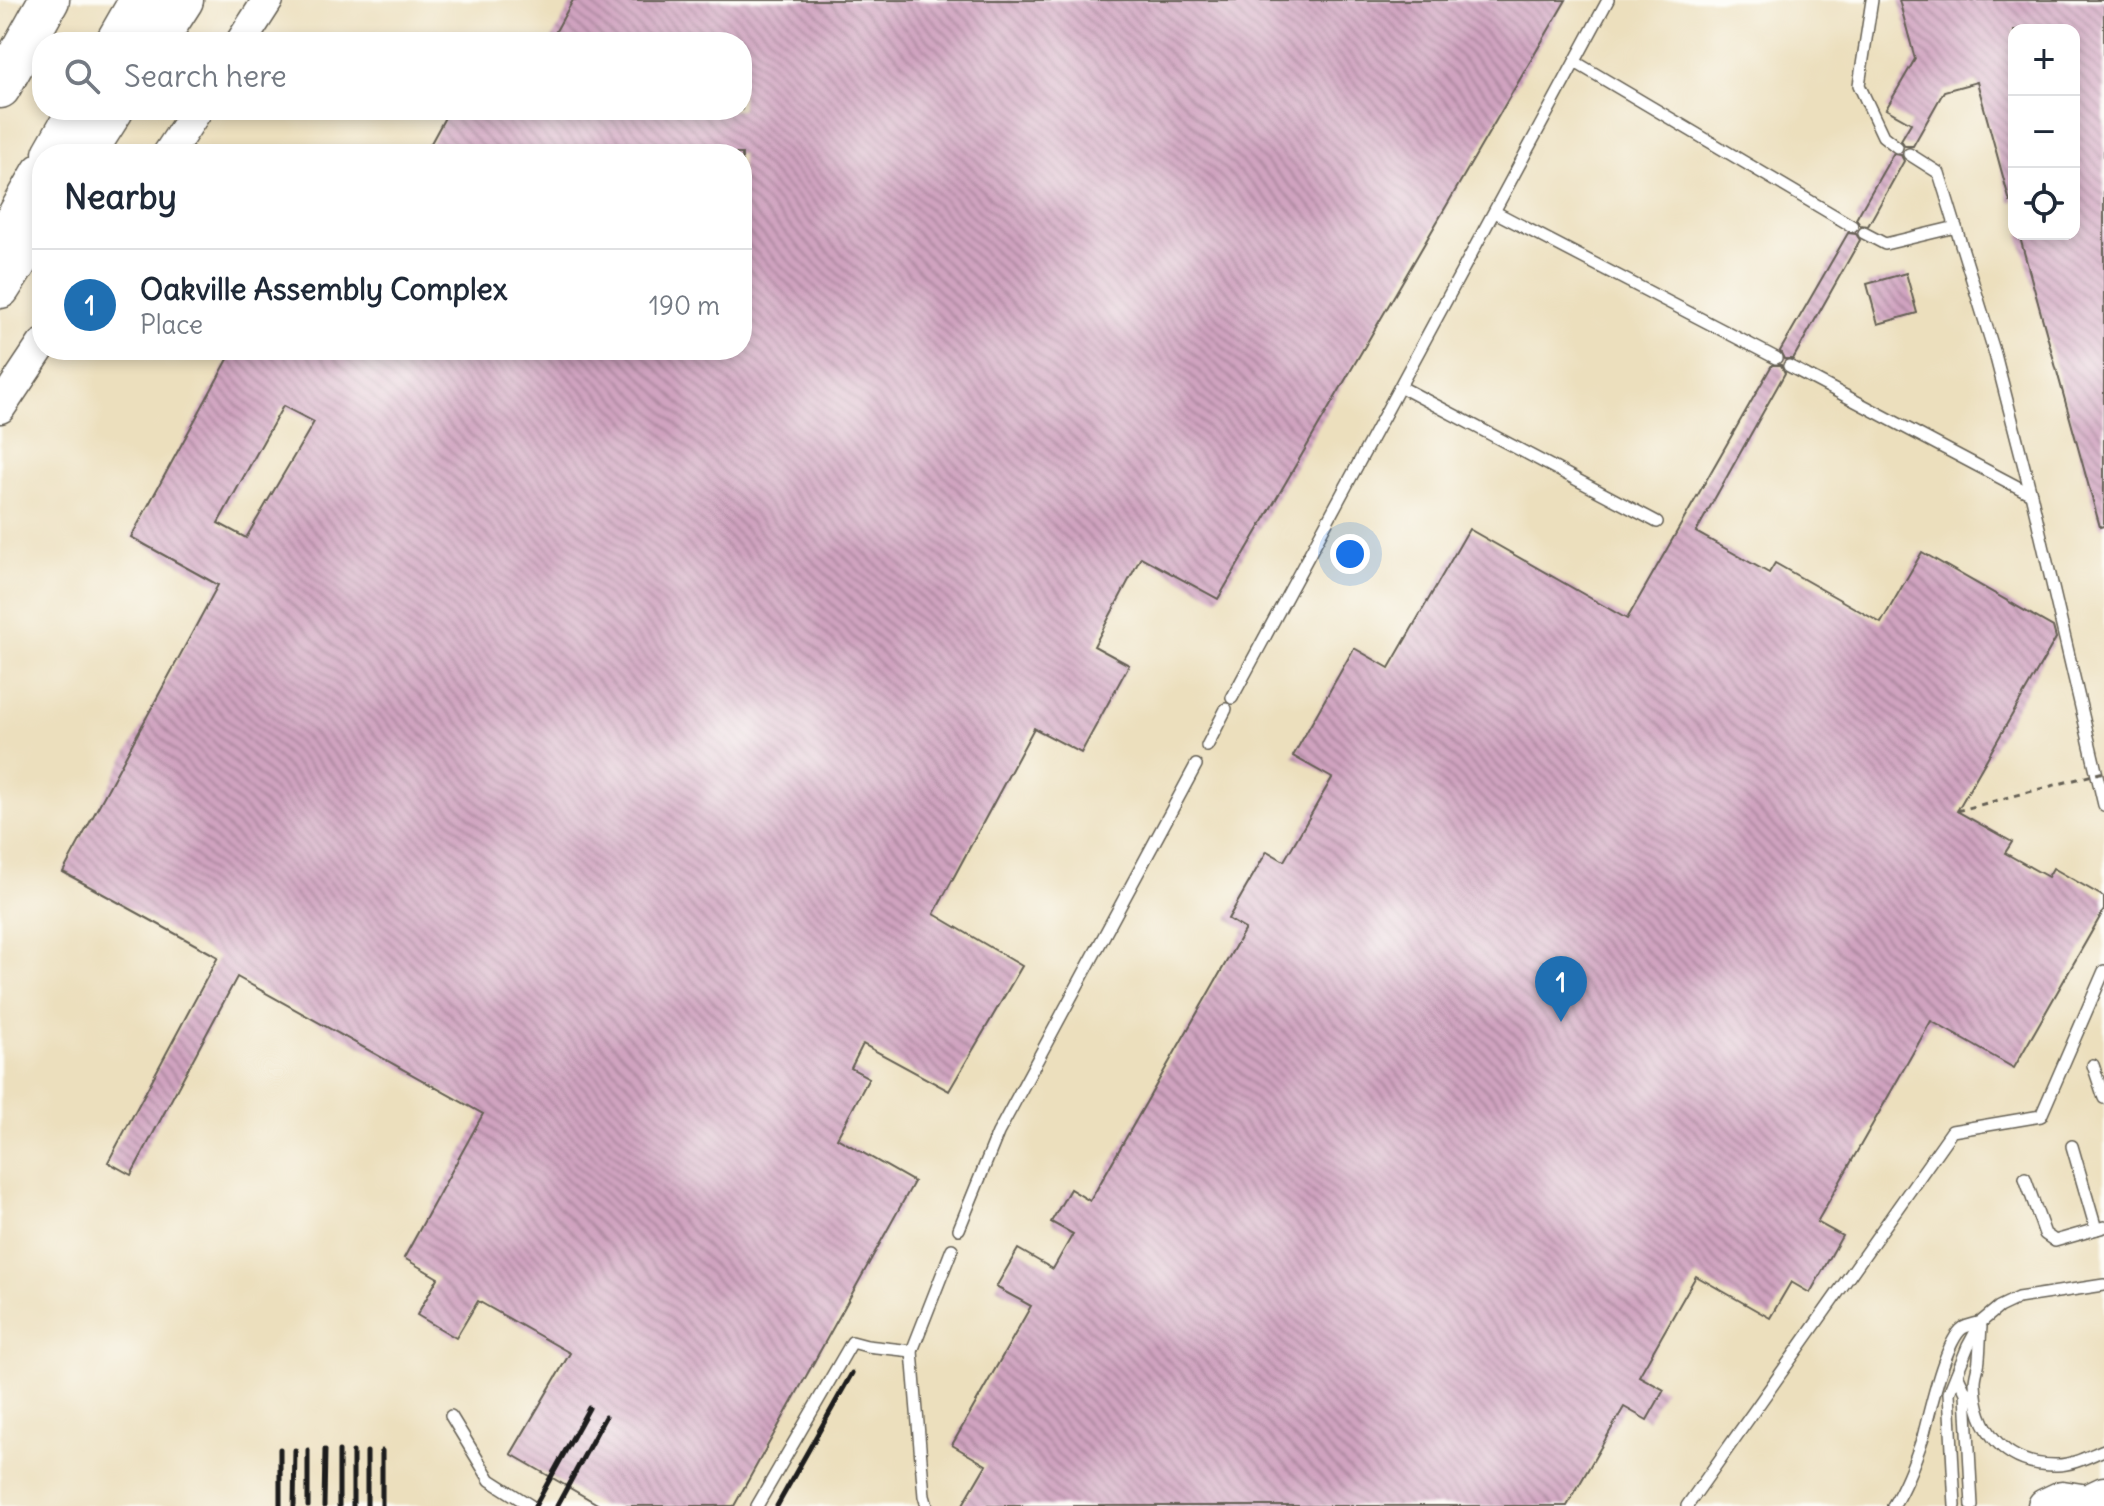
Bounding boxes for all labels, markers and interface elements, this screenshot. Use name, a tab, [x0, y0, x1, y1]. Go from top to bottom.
map controls	[2008, 24, 2080, 240]
button: +	[2008, 24, 2080, 96]
search box	[32, 32, 752, 120]
icon: search	[60, 54, 104, 98]
text: Search here	[124, 57, 287, 95]
button: −	[2008, 96, 2080, 168]
button: locate	[2008, 168, 2080, 240]
text: Nearby	[64, 175, 177, 218]
text: Oakville Assembly Complex	[140, 270, 508, 308]
text: 1	[85, 289, 95, 322]
text: 190 m	[649, 289, 720, 322]
text: Place	[140, 308, 203, 341]
your location	[1330, 534, 1370, 574]
pin: 1	[1535, 956, 1587, 1022]

